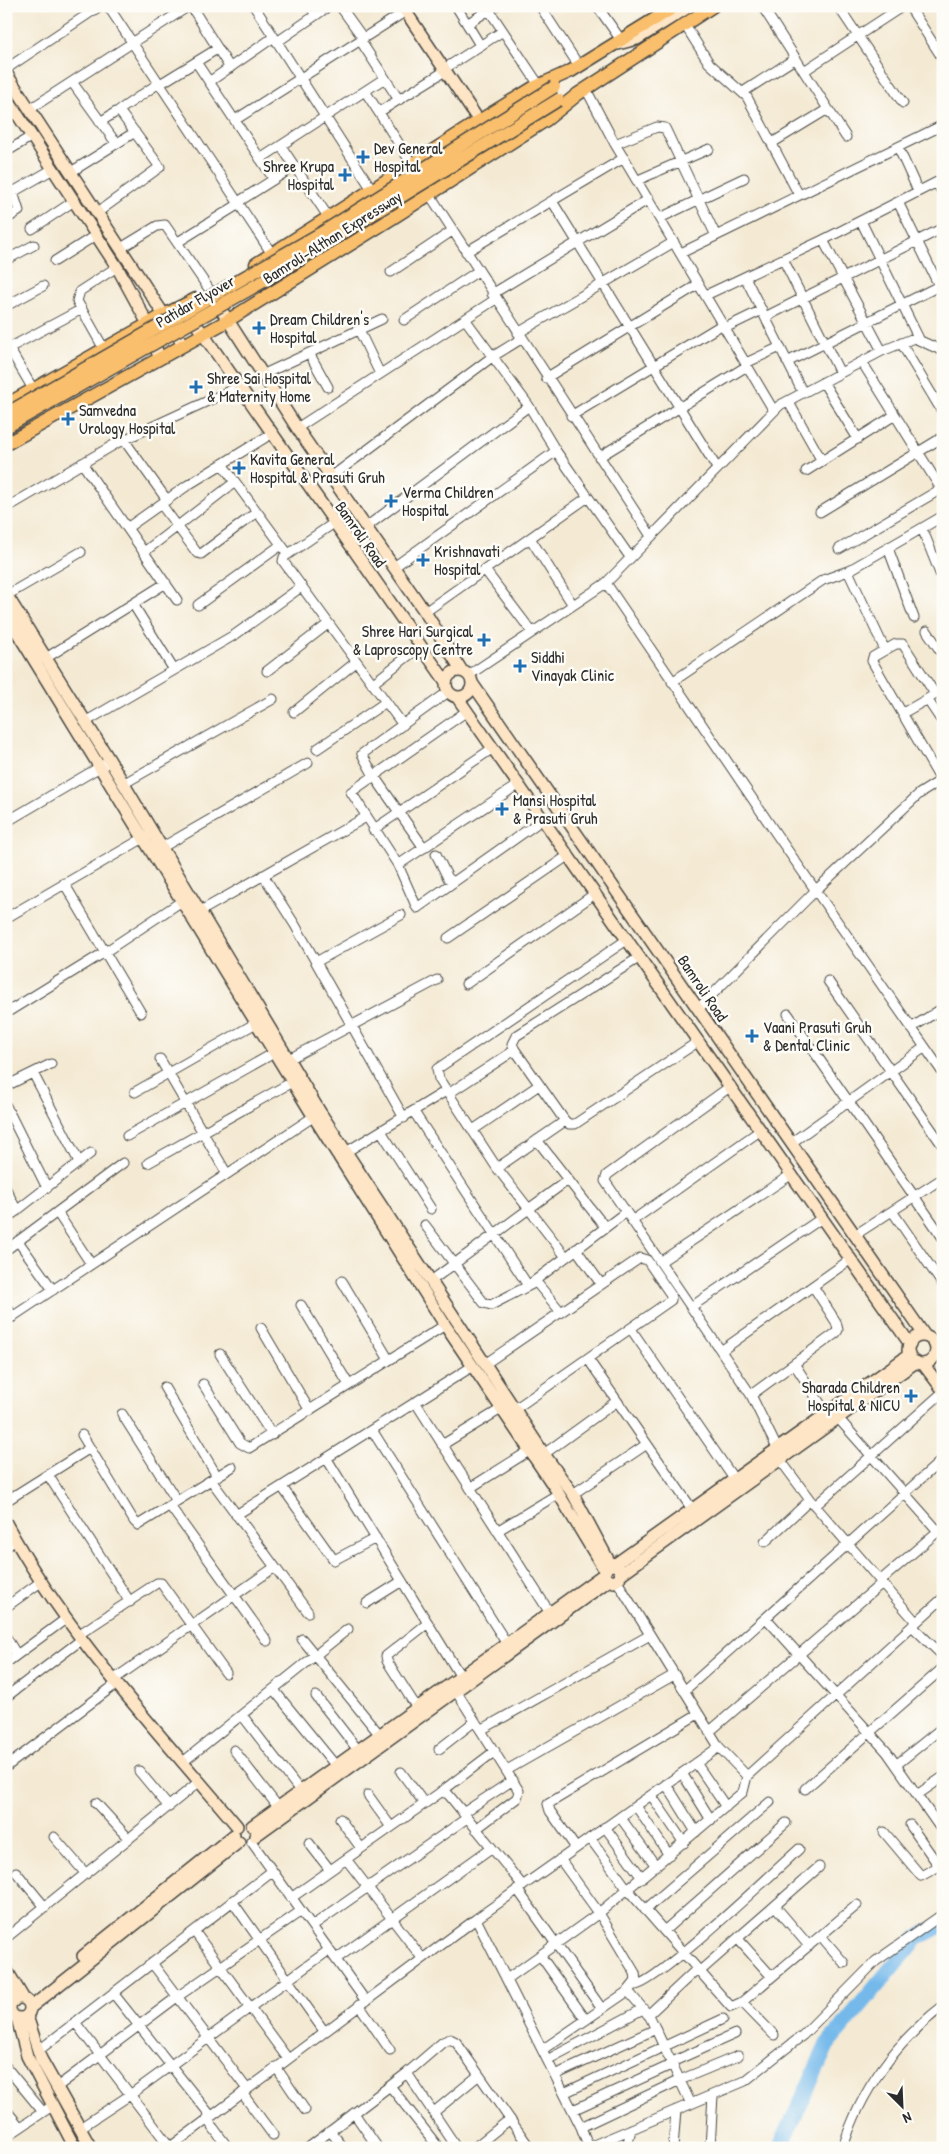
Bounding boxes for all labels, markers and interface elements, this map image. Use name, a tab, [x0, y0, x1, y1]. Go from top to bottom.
place label: Dev General Hospital	[374, 137, 443, 177]
marker: Dev General Hospital	[356, 150, 370, 164]
place label: Shree Krupa Hospital	[263, 155, 335, 195]
marker: Shree Krupa Hospital	[338, 168, 352, 182]
street label: Bamroli-Althan Expressway	[258, 185, 406, 289]
street label: Patidar Flyover	[151, 270, 239, 332]
place label: Dream Children's Hospital	[270, 308, 369, 348]
marker: Dream Children's Hospital	[252, 321, 266, 335]
place label: Shree Sai Hospital & Maternity Home	[207, 367, 312, 407]
marker: Shree Sai Hospital & Maternity Home	[189, 380, 203, 394]
place label: Samvedna Urology Hospital	[79, 399, 176, 439]
marker: Samvedna Urology Hospital	[61, 412, 75, 426]
place label: Kavita General Hospital & Prasuti Gruh	[250, 448, 385, 488]
marker: Kavita General Hospital & Prasuti Gruh	[232, 461, 246, 475]
place label: Verma Children Hospital	[402, 481, 494, 521]
marker: Verma Children Hospital	[384, 494, 398, 508]
street label: Bamroli Road	[330, 497, 392, 571]
place label: Krishnavati Hospital	[434, 540, 500, 580]
marker: Krishnavati Hospital	[416, 553, 430, 567]
place label: Shree Hari Surgical & Laproscopy Centre	[353, 620, 474, 660]
marker: Shree Hari Surgical & Laproscopy Centre	[477, 633, 491, 647]
place label: Siddhi Vinayak Clinic	[531, 646, 615, 686]
marker: Siddhi Vinayak Clinic	[513, 659, 527, 673]
place label: Mansi Hospital & Prasuti Gruh	[513, 789, 598, 829]
marker: Mansi Hospital & Prasuti Gruh	[495, 802, 509, 816]
street label: Bamroli Road	[673, 951, 733, 1025]
place label: Vaani Prasuti Gruh & Dental Clinic	[763, 1016, 872, 1056]
marker: Vaani Prasuti Gruh & Dental Clinic	[745, 1029, 759, 1043]
place label: Sharada Children Hospital & NICU	[802, 1376, 900, 1416]
marker: Sharada Children Hospital & NICU	[904, 1389, 918, 1403]
north arrow	[876, 2082, 926, 2132]
text: N	[900, 2108, 915, 2129]

